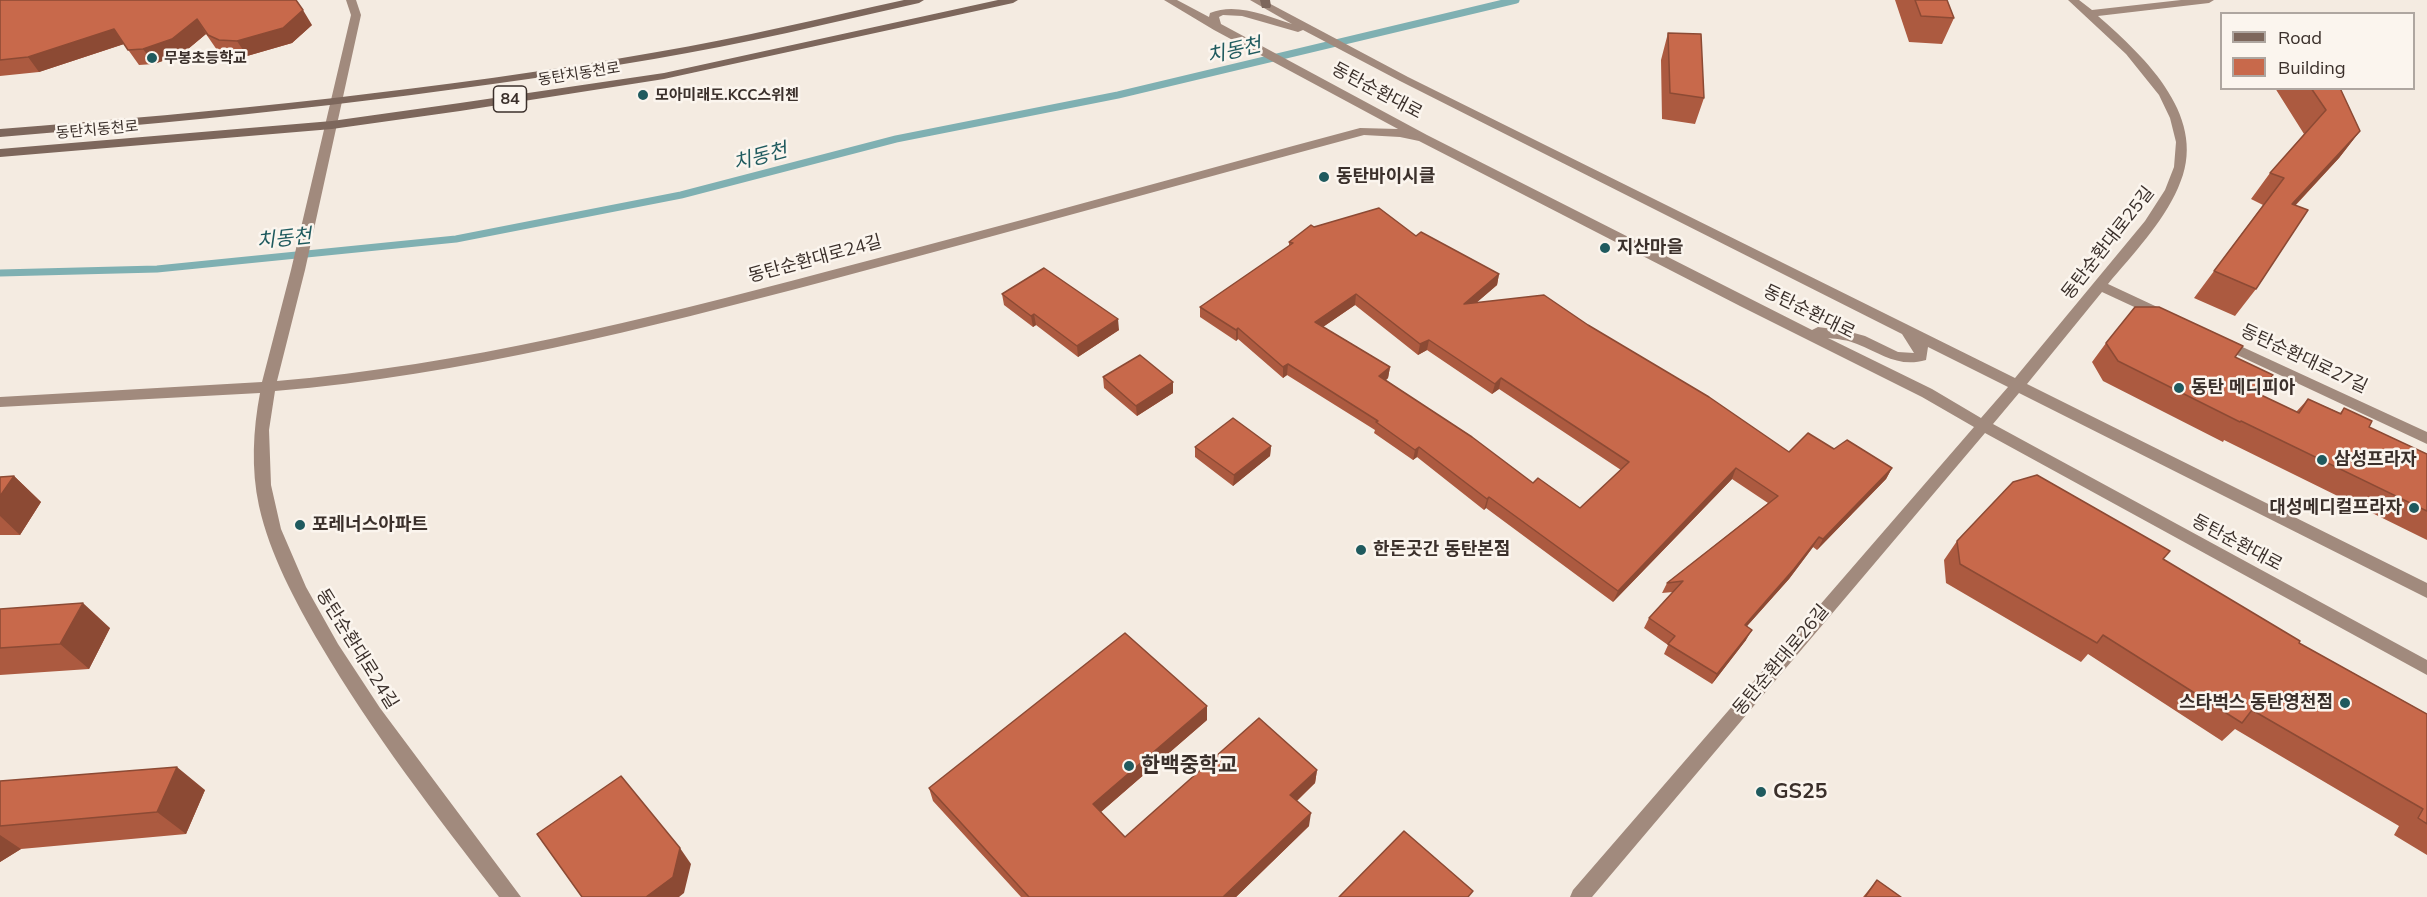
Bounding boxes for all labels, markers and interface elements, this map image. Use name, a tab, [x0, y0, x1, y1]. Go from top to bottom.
legend	[2220, 12, 2415, 90]
text: Road	[2278, 26, 2322, 49]
water label: 치동천	[1204, 33, 1264, 69]
place label: 무봉초등학교	[164, 49, 247, 67]
marker: 무봉초등학교	[145, 51, 159, 65]
text: Building	[2278, 56, 2346, 79]
street label: 동탄순환대로	[1328, 58, 1426, 124]
street label: 동탄치동천로	[537, 59, 621, 89]
road number: 84	[494, 86, 526, 112]
place label: 모아미래도.KCC스위첸	[655, 86, 799, 104]
marker: 모아미래도.KCC스위첸	[636, 88, 650, 102]
street label: 동탄치동천로	[55, 117, 139, 143]
water label: 치동천	[730, 138, 790, 176]
place label: 동탄바이시클	[1336, 166, 1435, 188]
marker: 동탄바이시클	[1317, 170, 1331, 184]
street label: 동탄순환대로25길	[2057, 182, 2159, 304]
water label: 치동천	[255, 224, 313, 254]
street label: 동탄순환대로24길	[746, 231, 884, 287]
place label: 지산마을	[1617, 237, 1683, 259]
marker: 지산마을	[1598, 241, 1612, 255]
street label: 동탄순환대로	[1760, 281, 1858, 343]
street label: 동탄순환대로27길	[2237, 320, 2371, 398]
place label: 동탄 메디피아	[2191, 377, 2295, 399]
marker: 동탄 메디피아	[2172, 381, 2186, 395]
place label: 삼성프라자	[2334, 449, 2417, 471]
marker: 삼성프라자	[2315, 453, 2329, 467]
place label: 대성메디컬프라자	[2270, 497, 2402, 519]
marker: 대성메디컬프라자	[2407, 501, 2421, 515]
street label: 동탄순환대로	[2188, 510, 2286, 576]
place label: 포레너스아파트	[312, 514, 428, 536]
marker: 포레너스아파트	[293, 518, 307, 532]
place label: 한돈곳간 동탄본점	[1373, 539, 1510, 561]
marker: 한돈곳간 동탄본점	[1354, 543, 1368, 557]
street label: 동탄순환대로24길	[311, 585, 403, 713]
street label: 동탄순환대로26길	[1729, 600, 1833, 720]
place label: 스타벅스 동탄영천점	[2179, 692, 2333, 714]
marker: 스타벅스 동탄영천점	[2338, 696, 2352, 710]
place label: 한백중학교	[1141, 753, 1238, 779]
marker: 한백중학교	[1122, 759, 1136, 773]
place label: GS25	[1773, 779, 1827, 805]
marker: GS25	[1754, 785, 1768, 799]

